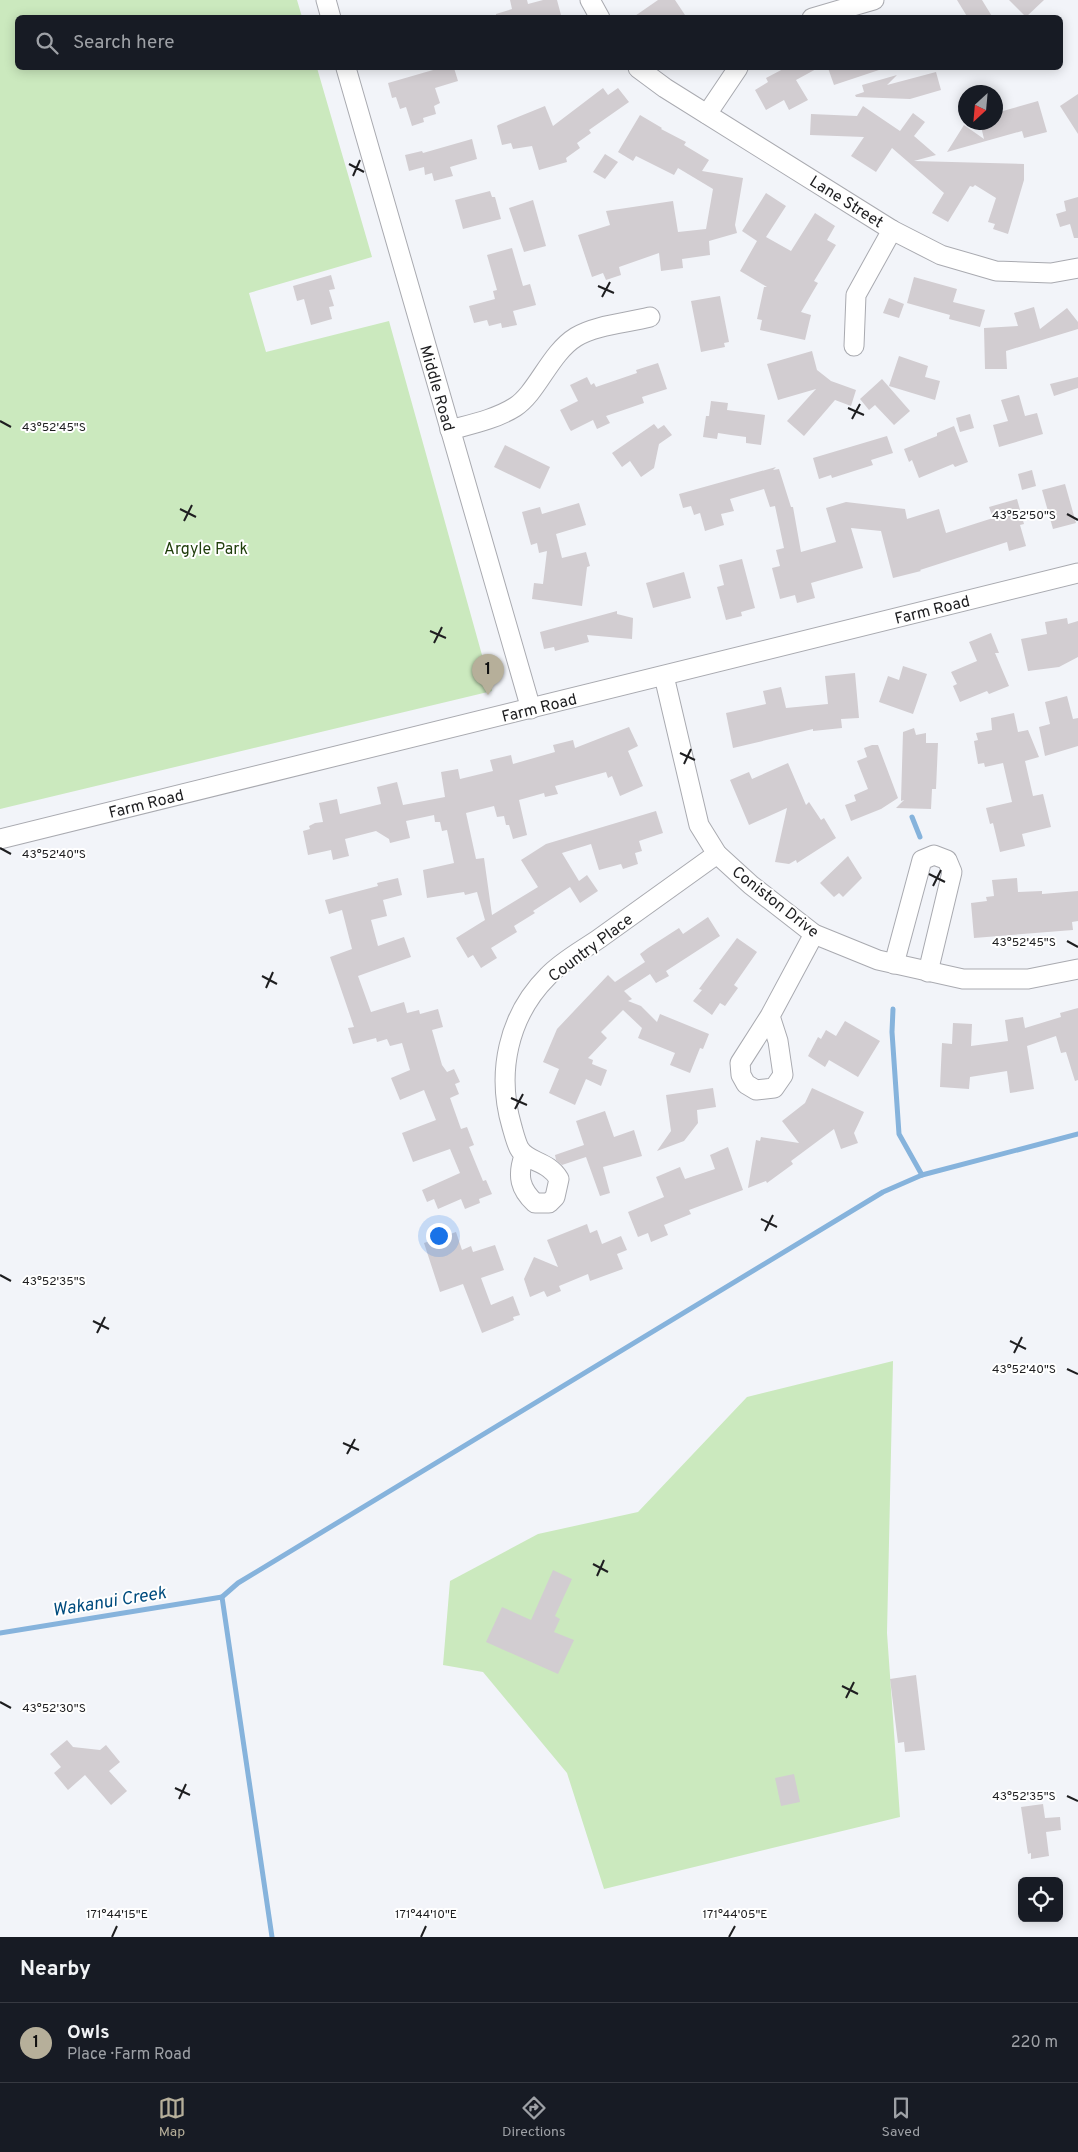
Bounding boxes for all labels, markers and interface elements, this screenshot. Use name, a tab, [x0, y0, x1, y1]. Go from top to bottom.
search box	[15, 15, 1063, 70]
icon: search	[33, 29, 61, 57]
text: Search here	[73, 31, 175, 55]
north arrow	[958, 85, 1003, 130]
street label: Lane Street	[805, 172, 887, 233]
street label: Middle Road	[414, 343, 458, 434]
text: 43°52'45"S	[22, 420, 86, 436]
text: 43°52'50"S	[992, 508, 1056, 524]
park label: Argyle Park	[164, 540, 248, 560]
street label: Farm Road	[893, 592, 972, 630]
pin: 1	[472, 654, 504, 695]
street label: Farm Road	[500, 690, 579, 728]
street label: Farm Road	[107, 786, 186, 824]
text: 43°52'40"S	[22, 847, 86, 863]
street label: Coniston Drive	[727, 862, 822, 943]
street label: Country Place	[545, 910, 638, 987]
text: 43°52'45"S	[992, 935, 1056, 951]
your location	[426, 1223, 452, 1249]
text: 43°52'35"S	[22, 1274, 86, 1290]
text: 43°52'40"S	[992, 1362, 1056, 1378]
water label: Wakanui Creek	[51, 1582, 169, 1623]
text: 43°52'30"S	[22, 1701, 86, 1717]
text: 43°52'35"S	[992, 1789, 1056, 1805]
map controls	[1018, 1877, 1063, 1922]
button: locate	[1018, 1877, 1063, 1922]
text: 171°44'15"E	[86, 1907, 148, 1923]
text: 171°44'10"E	[395, 1907, 457, 1923]
text: 171°44'05"E	[703, 1907, 767, 1923]
text: Nearby	[20, 1956, 91, 1983]
text: Owls	[67, 2021, 110, 2045]
text: 1	[33, 2033, 39, 2053]
text: 220 m	[1011, 2033, 1058, 2053]
text: Place · Farm Road	[67, 2045, 191, 2065]
tab: Map	[158, 2094, 186, 2141]
tab: Directions	[502, 2094, 566, 2141]
tab: Saved	[882, 2094, 920, 2141]

